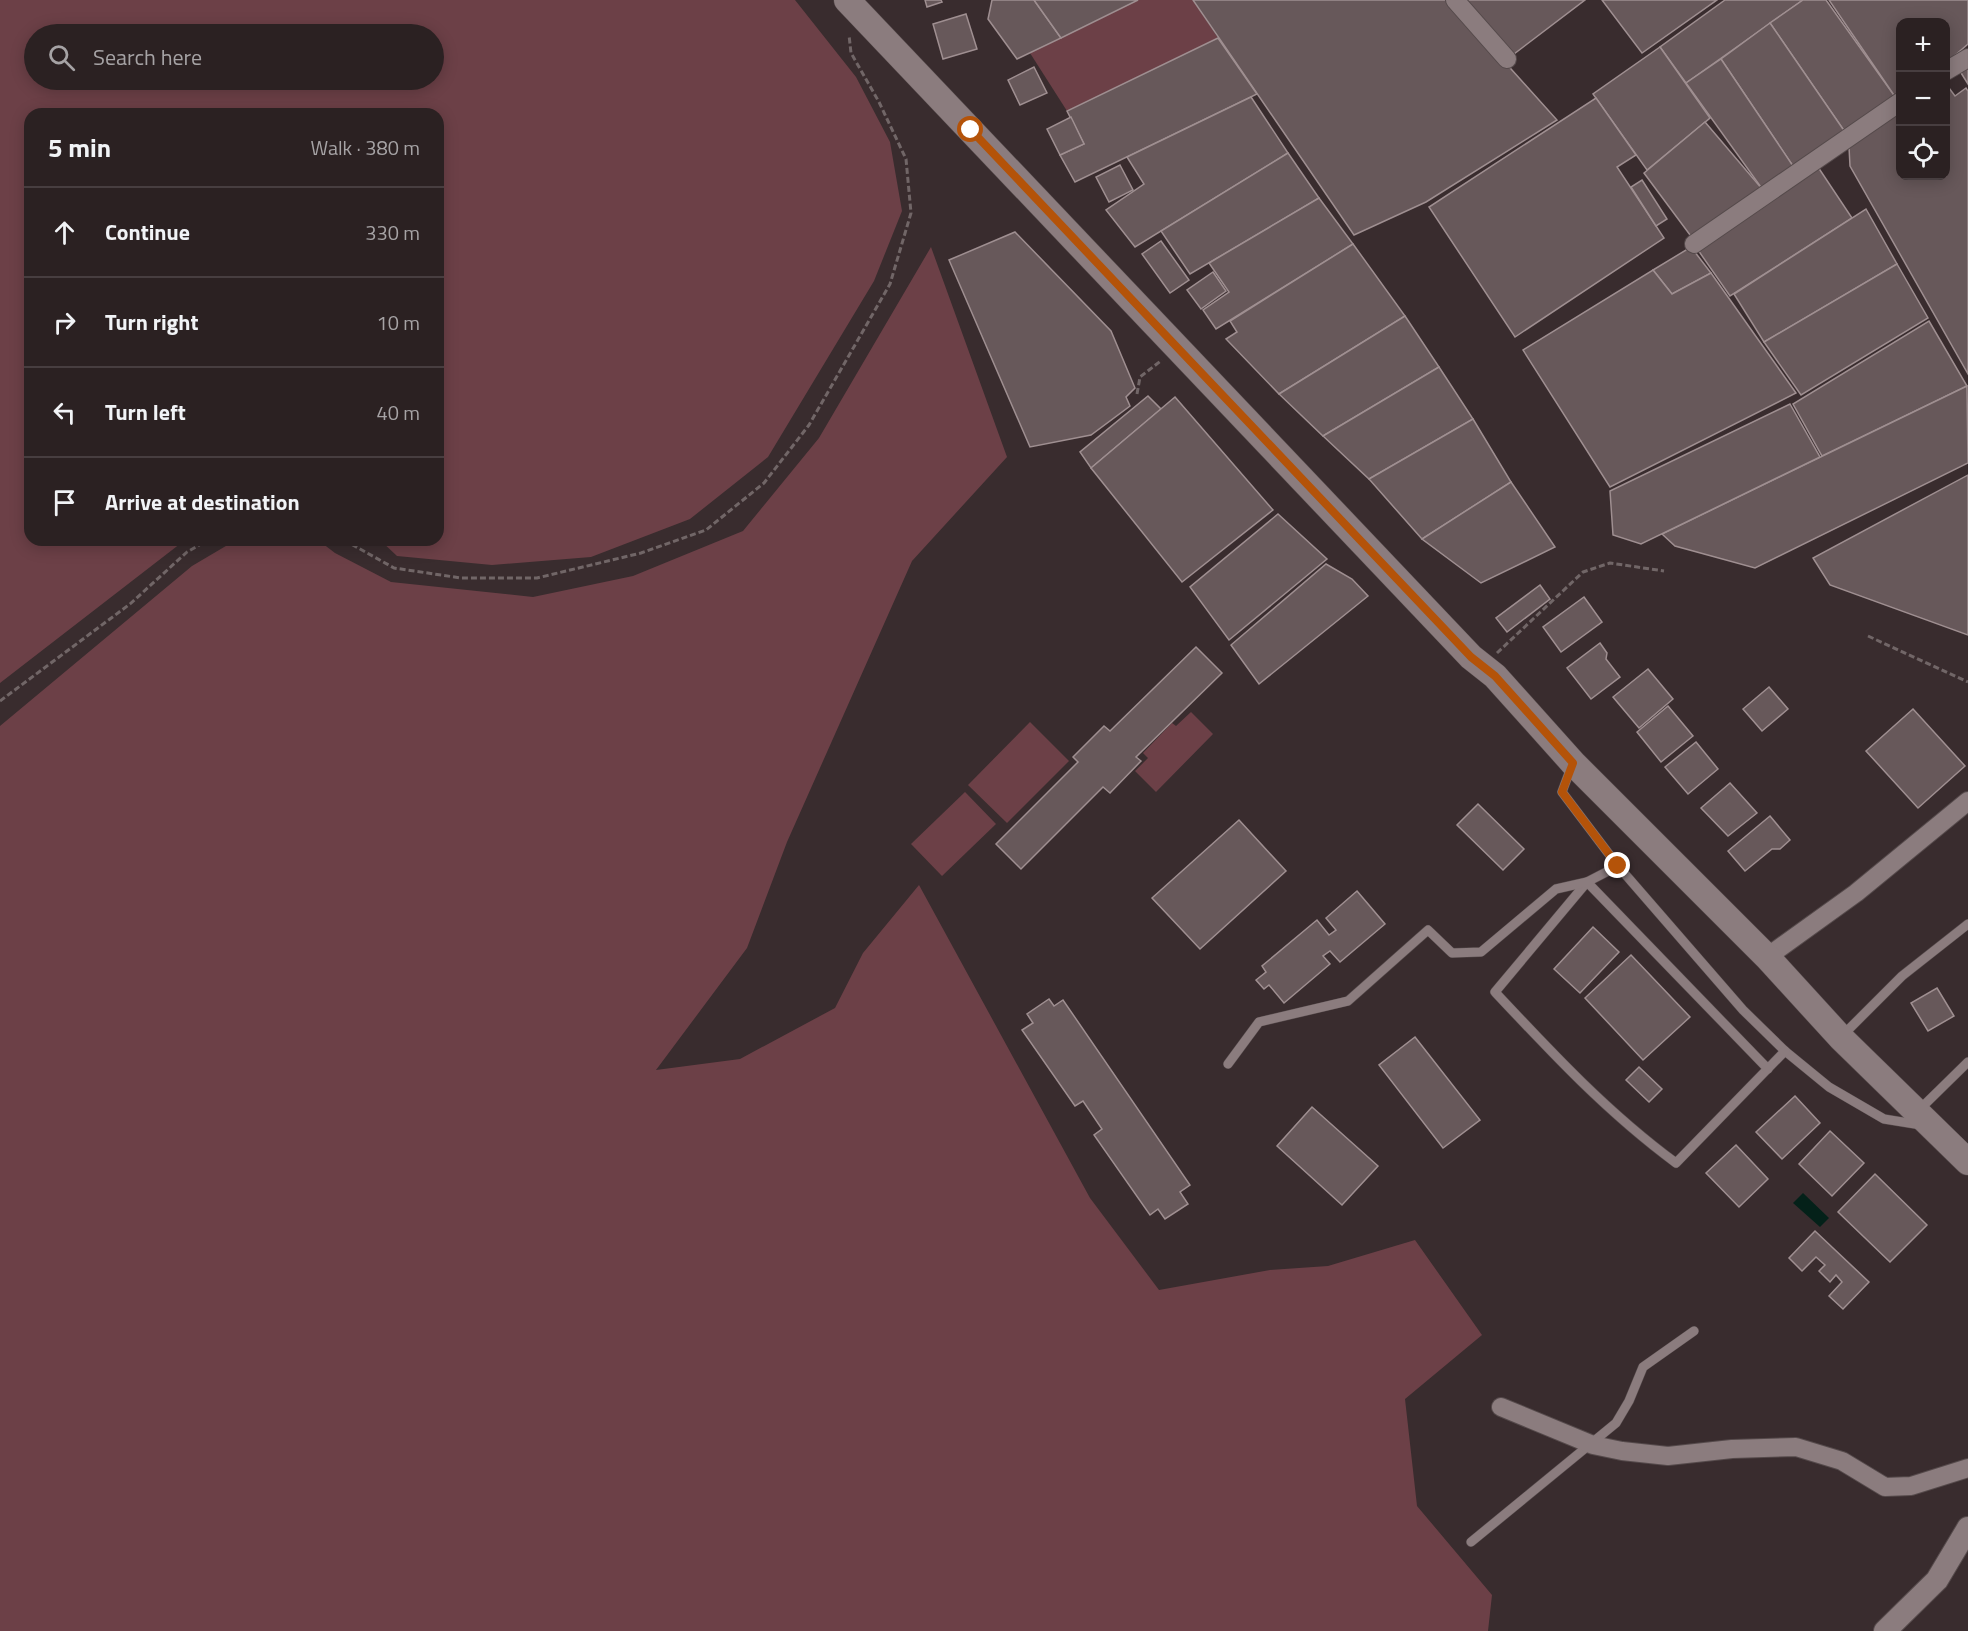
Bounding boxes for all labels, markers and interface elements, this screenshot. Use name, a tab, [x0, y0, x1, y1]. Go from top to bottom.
map controls	[1896, 18, 1950, 180]
button: +	[1896, 18, 1950, 72]
search box	[24, 24, 444, 90]
text: Search here	[93, 40, 202, 74]
icon: search	[45, 41, 78, 74]
button: −	[1896, 72, 1950, 126]
route start	[957, 116, 983, 142]
button: locate	[1896, 126, 1950, 180]
text: 5 min	[48, 128, 111, 167]
text: Walk · 380 m	[311, 132, 420, 163]
text: Continue	[105, 215, 190, 249]
icon: ahead	[48, 216, 81, 249]
text: 330 m	[365, 217, 420, 248]
text: Turn right	[105, 305, 199, 339]
icon: right	[48, 306, 81, 339]
text: 10 m	[376, 307, 420, 338]
text: Turn left	[105, 395, 186, 429]
icon: left	[48, 396, 81, 429]
text: 40 m	[376, 397, 420, 428]
text: Arrive at destination	[105, 485, 300, 519]
icon: arrive	[48, 486, 81, 519]
route end	[1604, 852, 1630, 878]

